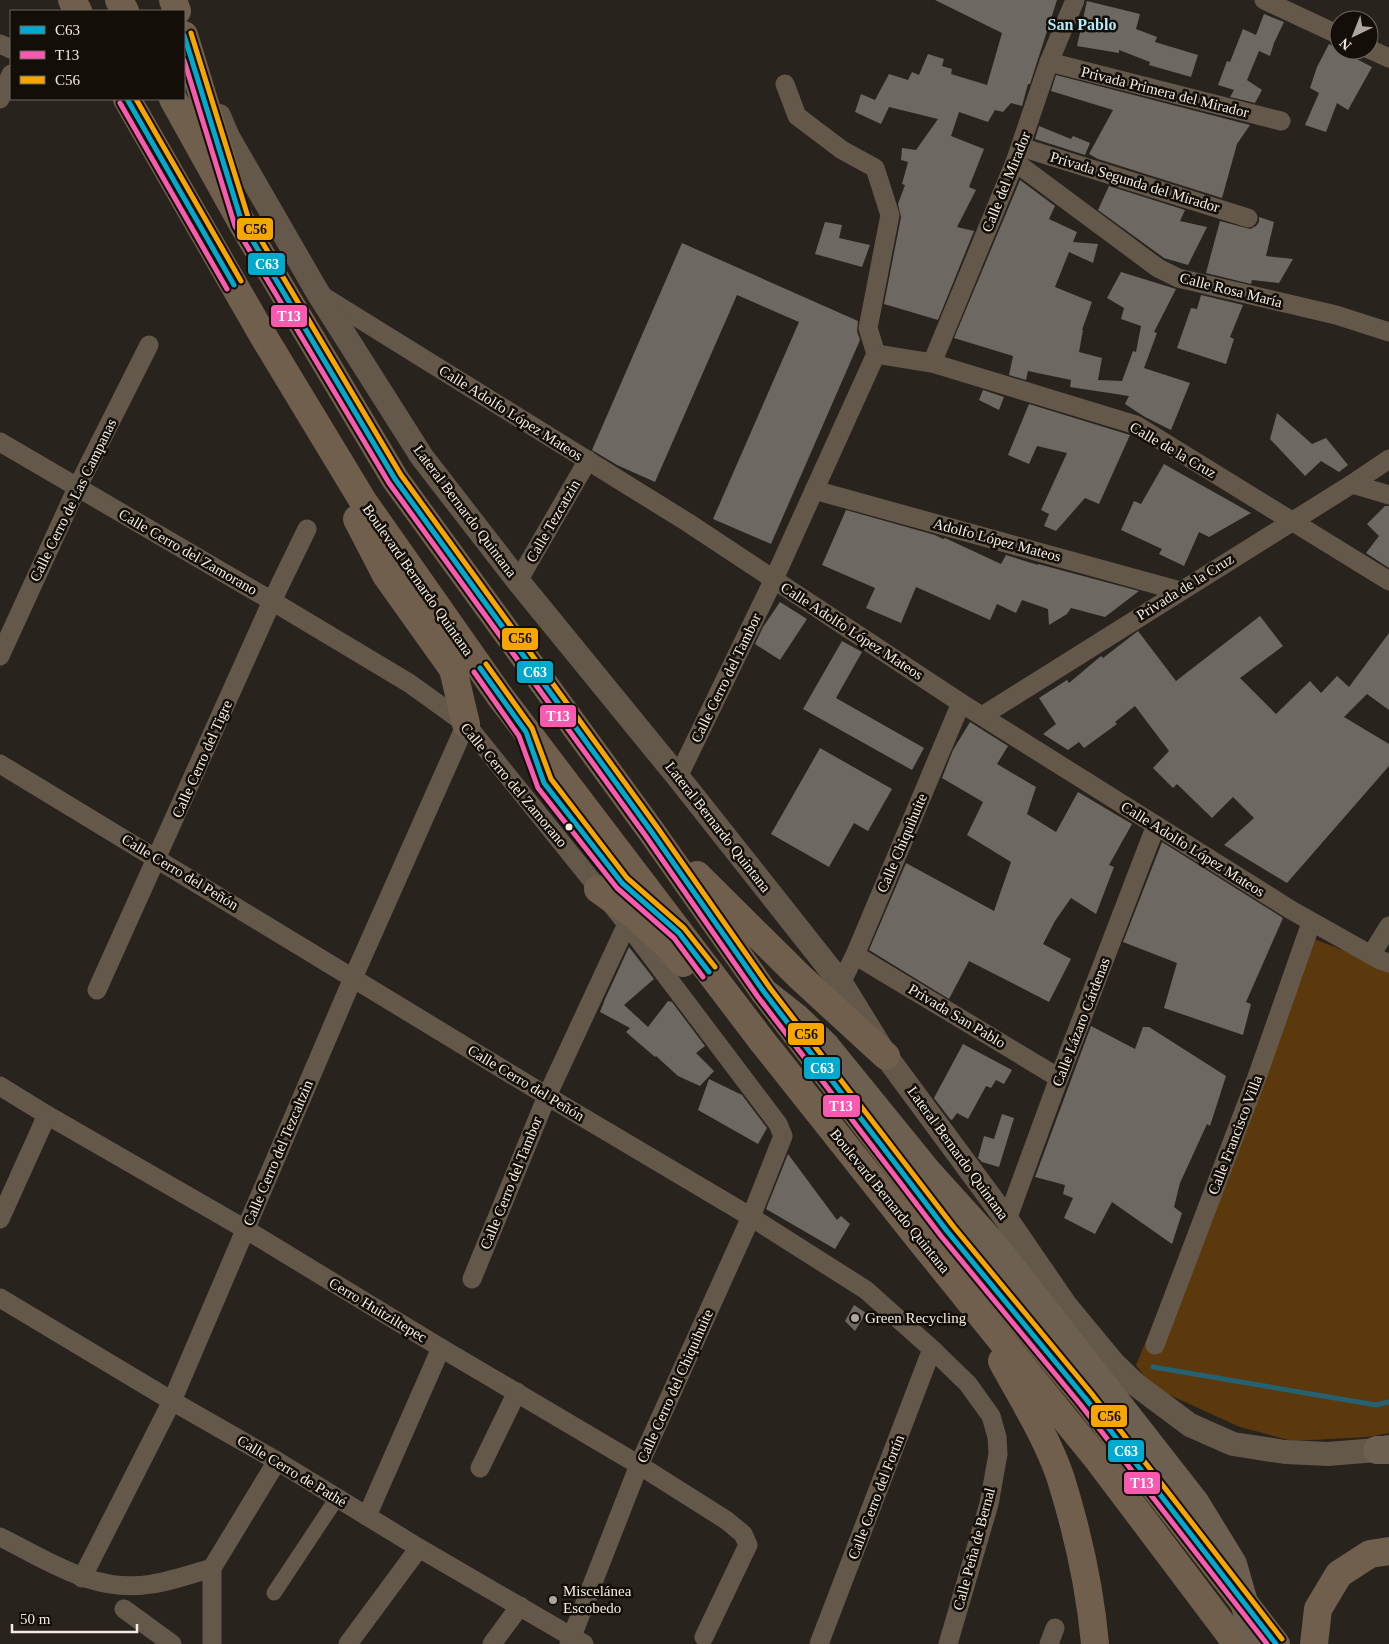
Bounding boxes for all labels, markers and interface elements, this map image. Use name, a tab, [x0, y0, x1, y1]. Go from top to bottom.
legend	[10, 10, 185, 100]
north arrow	[1329, 10, 1379, 60]
district label: San Pablo	[1048, 16, 1116, 33]
text: C63	[55, 22, 80, 38]
text: N	[1337, 35, 1354, 53]
text: T13	[55, 47, 79, 63]
street label: Privada Primera del Mirador	[1080, 63, 1250, 121]
text: C56	[55, 72, 81, 88]
street label: Calle del Mirador	[979, 130, 1033, 234]
street label: Privada Segunda del Mirador	[1048, 149, 1222, 215]
line badge: C56	[236, 217, 274, 241]
text: C56	[243, 222, 267, 237]
line badge: C63	[247, 252, 286, 276]
text: C63	[255, 257, 279, 272]
street label: Calle Rosa María	[1178, 270, 1284, 311]
line badge: T13	[270, 304, 308, 328]
text: T13	[277, 309, 301, 324]
street label: Calle Adolfo López Mateos	[436, 362, 586, 464]
street label: Calle Cerro de Las Campanas	[27, 416, 120, 584]
street label: Calle de la Cruz	[1127, 419, 1219, 481]
street label: Lateral Bernardo Quintana	[410, 442, 520, 580]
street label: Calle Tezcatzin	[523, 477, 583, 565]
street label: Boulevard Bernardo Quintana	[360, 501, 477, 659]
street label: Calle Cerro del Zamorano	[116, 506, 260, 598]
street label: Adolfo López Mateos	[931, 515, 1063, 565]
street label: Privada de la Cruz	[1134, 551, 1237, 623]
street label: Calle Adolfo López Mateos	[778, 579, 926, 683]
street label: Calle Cerro del Tambor	[688, 611, 764, 745]
line badge: C56	[501, 627, 539, 651]
text: C56	[508, 631, 532, 646]
line badge: C63	[516, 660, 554, 684]
text: C63	[523, 665, 547, 680]
street label: Calle Cerro del Tigre	[169, 697, 235, 820]
line badge: T13	[539, 704, 577, 728]
text: T13	[546, 709, 570, 724]
street label: Calle Cerro del Zamorano	[457, 720, 571, 850]
street label: Lateral Bernardo Quintana	[662, 759, 774, 896]
street label: Calle Chiquihuite	[874, 791, 930, 895]
street label: Calle Adolfo López Mateos	[1118, 798, 1268, 900]
unlabelled marker	[564, 822, 574, 832]
street label: Calle Cerro del Peñón	[119, 831, 241, 913]
street label: Calle Lázaro Cárdenas	[1049, 955, 1113, 1089]
street label: Privada San Pablo	[906, 981, 1008, 1051]
line badge: C56	[787, 1022, 825, 1046]
text: C56	[794, 1027, 818, 1042]
street label: Calle Cerro del Peñón	[465, 1042, 587, 1124]
line badge: C63	[803, 1056, 841, 1080]
text: C63	[810, 1061, 834, 1076]
street label: Calle Francisco Villa	[1205, 1073, 1265, 1197]
street label: Calle Cerro del Tezcaltzin	[240, 1077, 316, 1228]
street label: Lateral Bernardo Quintana	[904, 1083, 1012, 1223]
line badge: T13	[822, 1094, 861, 1118]
text: T13	[829, 1099, 853, 1114]
street label: Calle Cerro del Tambor	[477, 1114, 545, 1252]
street label: Boulevard Bernardo Quintana	[827, 1126, 953, 1277]
street label: Cerro Huitziltepec	[326, 1275, 430, 1346]
street label: Calle Cerro del Chiquihuite	[634, 1307, 716, 1465]
place label: Green Recycling	[865, 1310, 967, 1326]
marker: Green Recycling	[849, 1312, 861, 1324]
line badge: C56	[1090, 1404, 1128, 1428]
text: C56	[1097, 1409, 1121, 1424]
street label: Calle Cerro de Pathé	[235, 1432, 350, 1510]
street label: Calle Cerro del Fortín	[845, 1432, 907, 1562]
line badge: C63	[1107, 1439, 1145, 1463]
text: C63	[1114, 1444, 1138, 1459]
line badge: T13	[1123, 1471, 1161, 1495]
text: T13	[1130, 1476, 1154, 1491]
street label: Calle Peña de Bernal	[950, 1486, 998, 1612]
place label: Miscelánea Escobedo	[563, 1583, 632, 1616]
marker: Miscelánea Escobedo	[547, 1594, 559, 1606]
scale bar	[12, 1602, 138, 1634]
text: 50 m	[20, 1611, 51, 1627]

